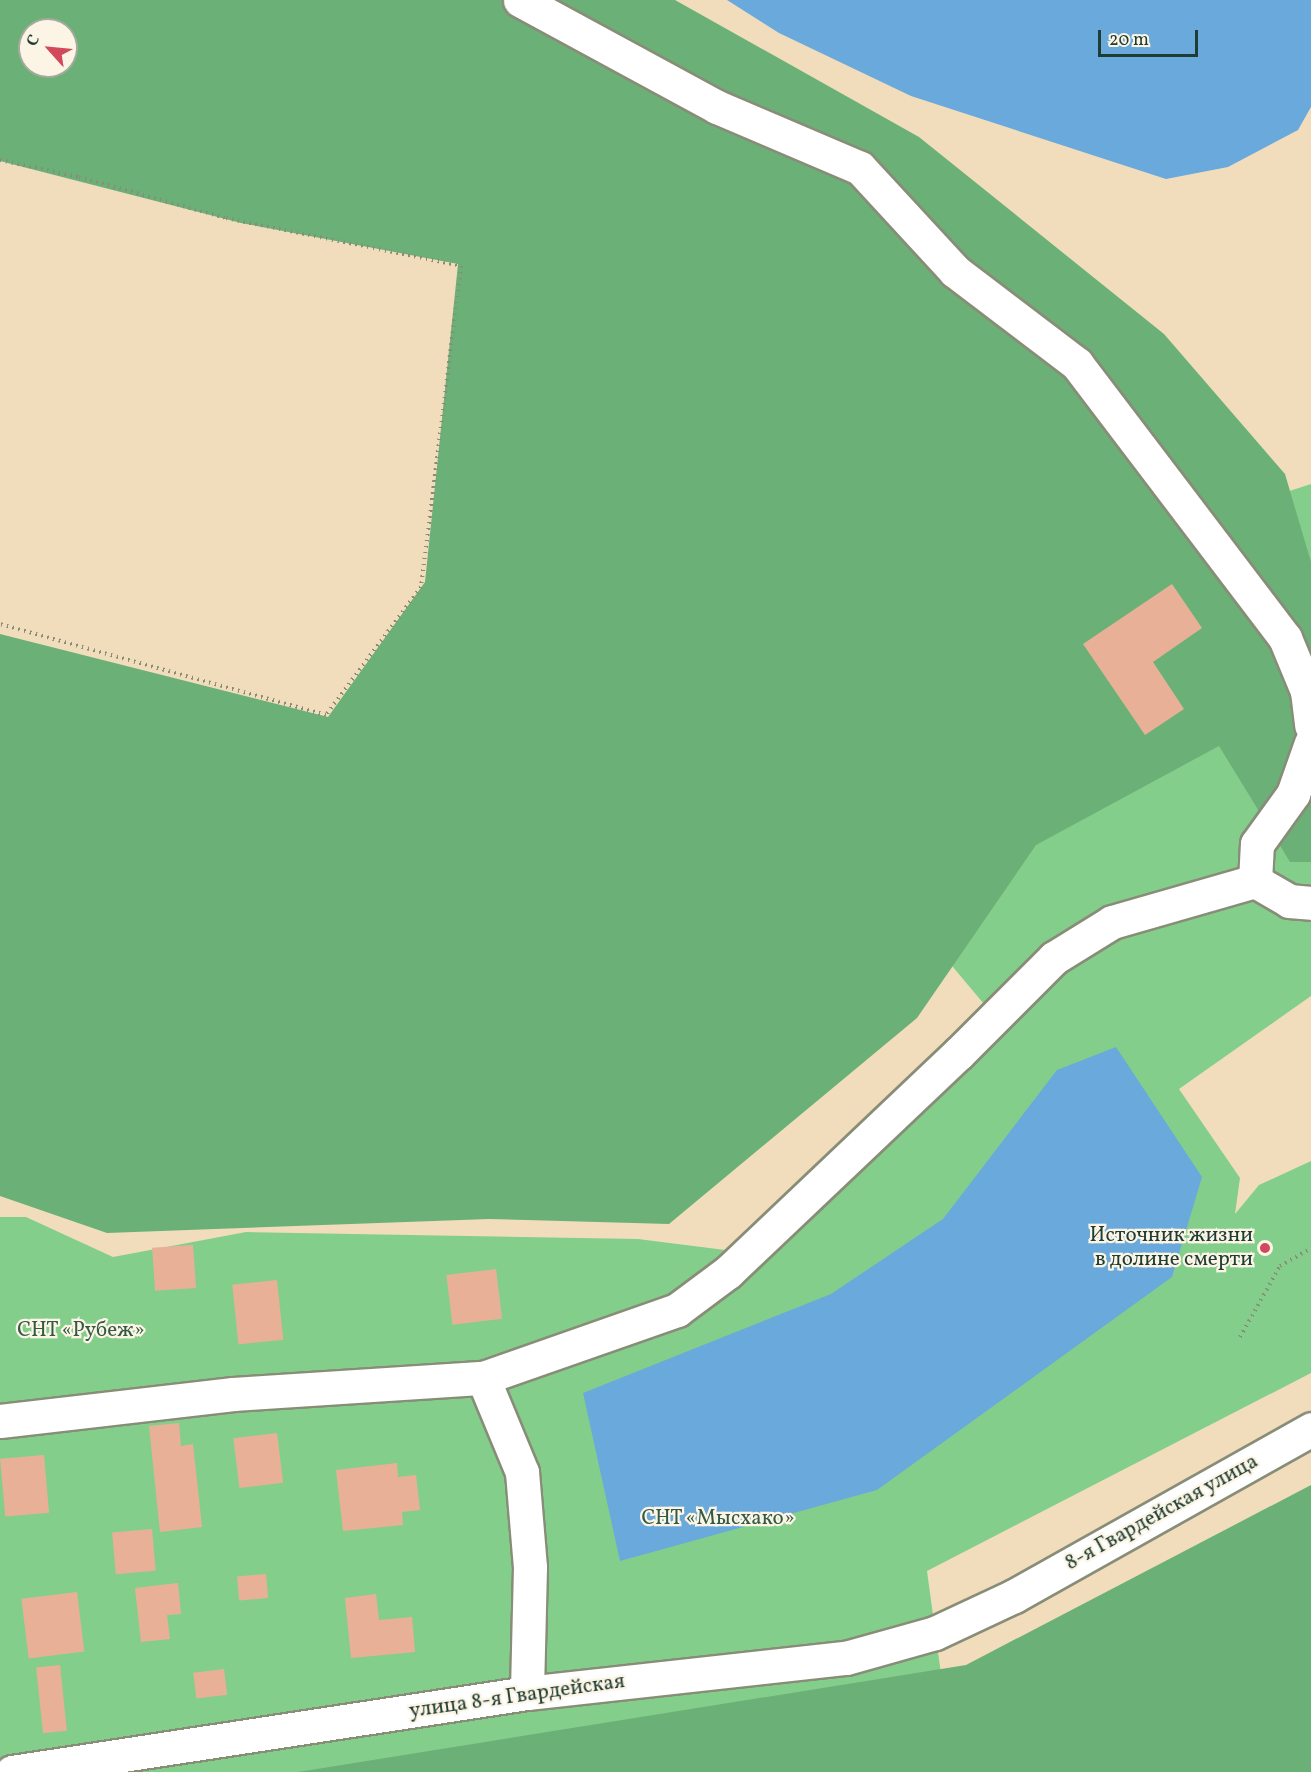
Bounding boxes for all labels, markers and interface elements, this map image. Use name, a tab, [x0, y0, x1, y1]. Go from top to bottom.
north arrow	[18, 18, 78, 78]
scale bar	[1101, 18, 1202, 56]
text: 20 m	[1109, 28, 1149, 53]
text: С	[22, 31, 46, 50]
place label: Источник жизни в долине смерти	[1090, 1223, 1253, 1273]
marker: Источник жизни в долине смерти	[1258, 1241, 1272, 1255]
park label: СНТ «Рубеж»	[17, 1318, 145, 1344]
street label: 8-я Гвардейская улица	[1061, 1449, 1263, 1577]
park label: СНТ «Мысхако»	[641, 1506, 795, 1532]
street label: улица 8-я Гвардейская	[408, 1669, 626, 1725]

